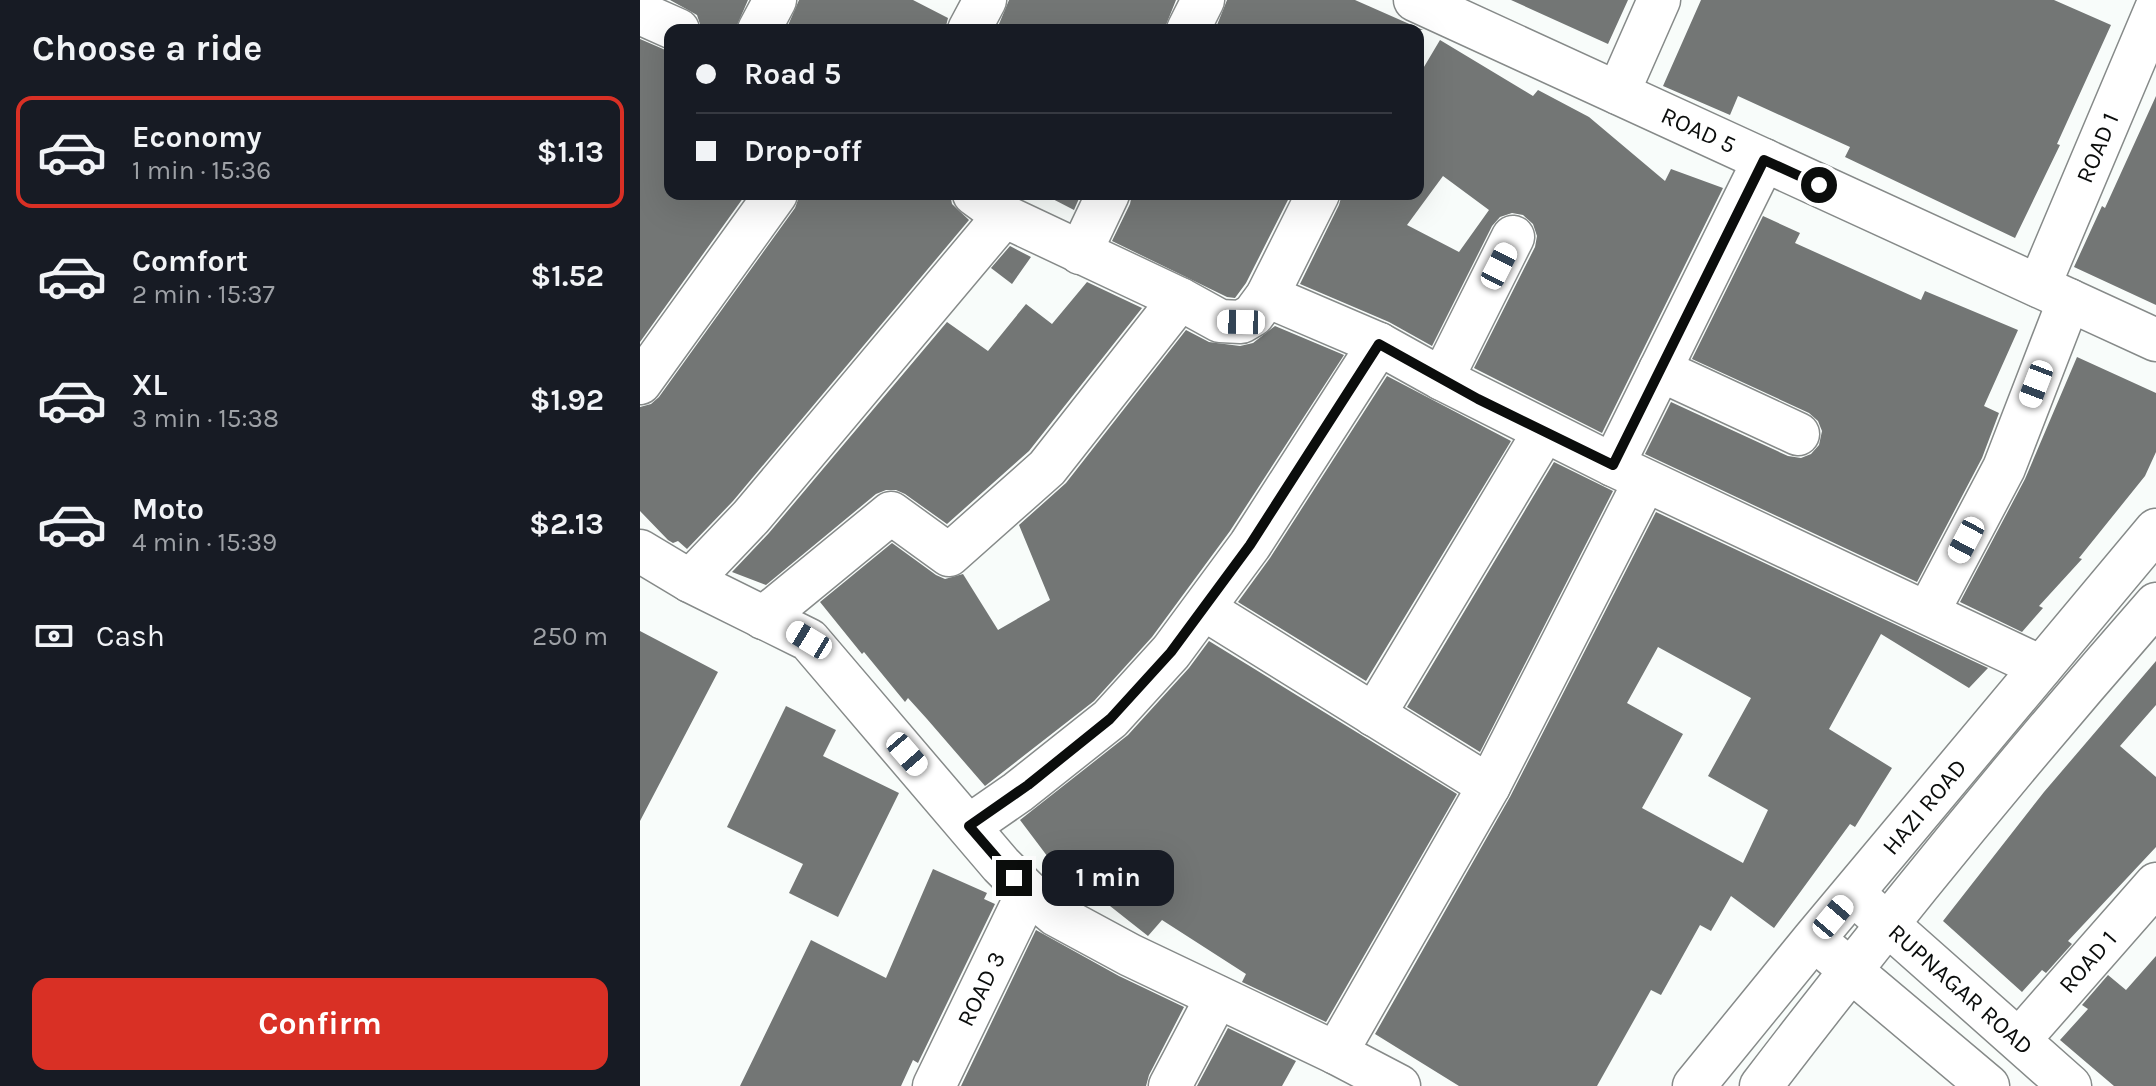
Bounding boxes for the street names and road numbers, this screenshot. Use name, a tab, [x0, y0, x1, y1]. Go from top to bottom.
street label: ROAD 5	[1657, 101, 1740, 159]
street label: ROAD 1	[2070, 109, 2125, 187]
street label: HAZI ROAD	[1876, 753, 1972, 860]
street label: RUPNAGAR ROAD	[1883, 918, 2039, 1061]
street label: ROAD 1	[2053, 925, 2122, 999]
street label: ROAD 3	[951, 947, 1011, 1031]

